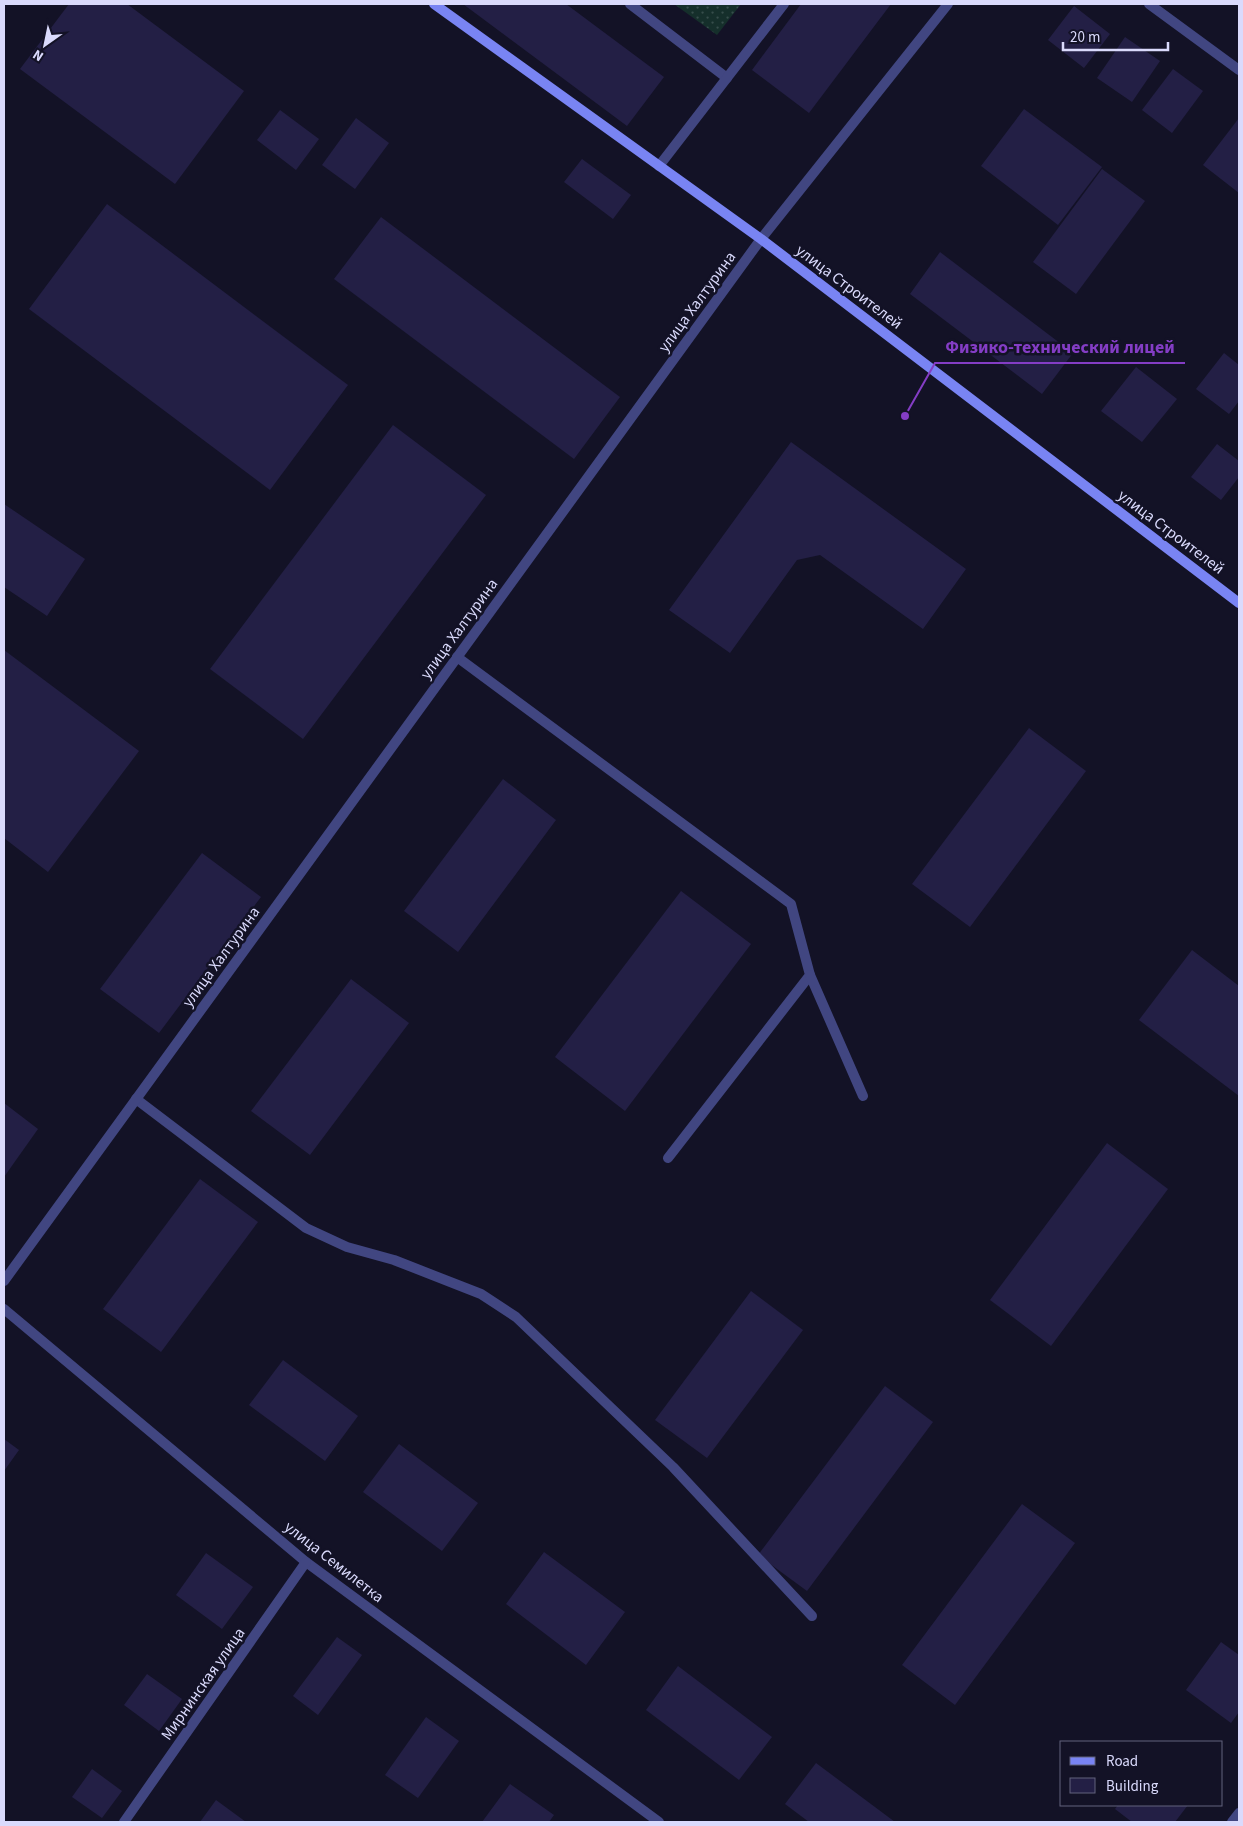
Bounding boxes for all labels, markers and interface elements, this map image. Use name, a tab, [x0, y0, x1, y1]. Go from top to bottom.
north arrow	[20, 20, 70, 70]
scale bar	[1063, 20, 1168, 52]
text: 20 m	[1070, 27, 1100, 48]
text: N	[29, 44, 48, 66]
street label: улица Строителей	[791, 240, 907, 334]
street label: улица Халтурина	[653, 247, 741, 357]
callout: Физико-технический лицей	[935, 330, 1185, 363]
text: Физико-технический лицей	[945, 335, 1175, 360]
street label: улица Строителей	[1113, 485, 1229, 579]
street label: улица Халтурина	[415, 574, 503, 684]
street label: улица Халтурина	[177, 902, 265, 1012]
street label: улица Семилетка	[280, 1516, 388, 1608]
street label: Мирнинская улица	[156, 1623, 250, 1745]
legend	[1060, 1741, 1223, 1806]
text: Road	[1106, 1751, 1138, 1772]
text: Building	[1106, 1776, 1159, 1797]

